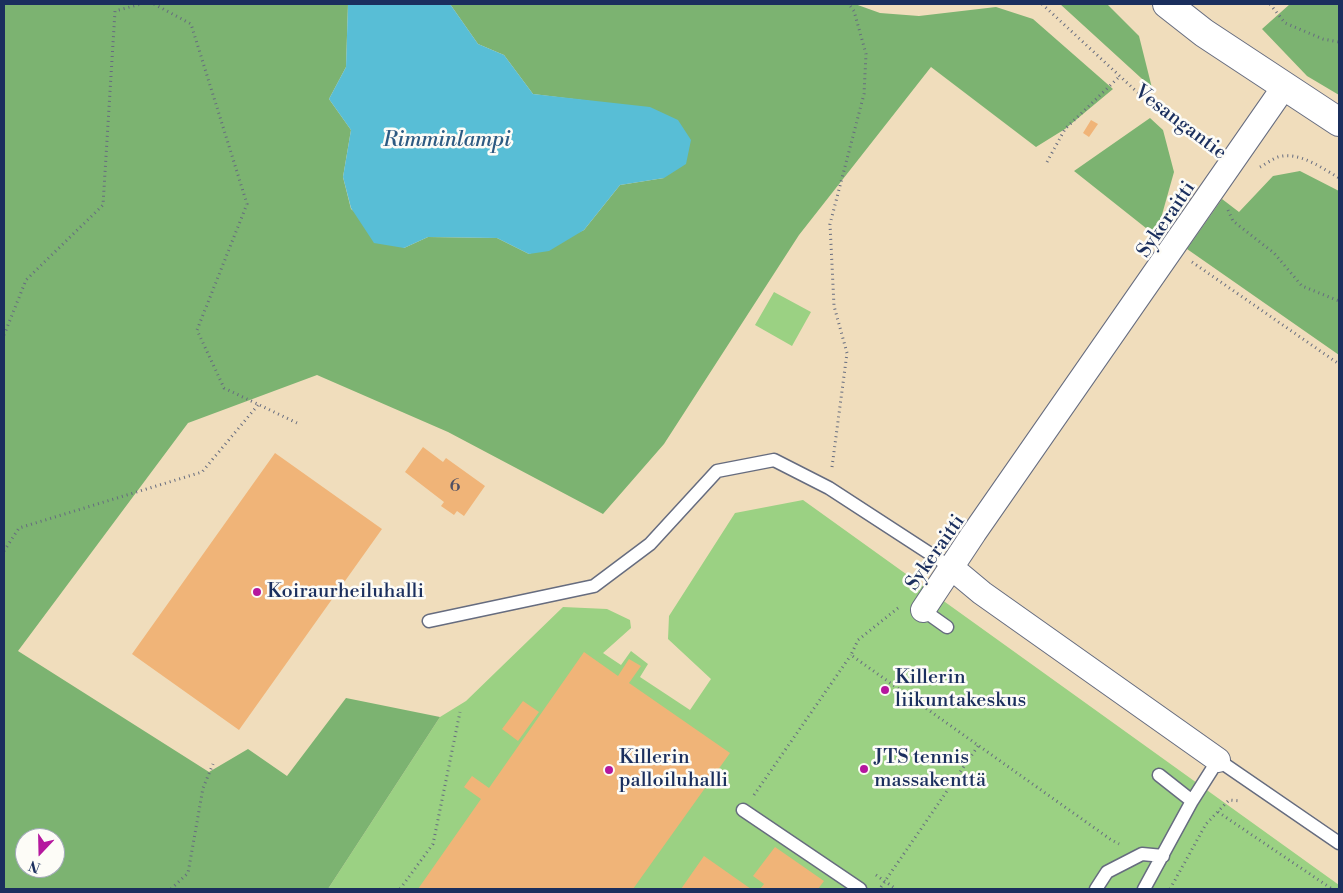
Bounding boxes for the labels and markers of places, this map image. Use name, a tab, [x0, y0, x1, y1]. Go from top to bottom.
place label: Koiraurheiluhalli	[267, 580, 424, 604]
marker: Koiraurheiluhalli	[251, 586, 263, 598]
place label: Killerin liikuntakeskus	[895, 666, 1026, 713]
marker: Killerin liikuntakeskus	[879, 684, 891, 696]
place label: Killerin palloiluhalli	[619, 746, 728, 793]
place label: JTS tennis massakenttä	[874, 746, 986, 793]
marker: JTS tennis massakenttä	[858, 763, 870, 775]
marker: Killerin palloiluhalli	[603, 764, 615, 776]

